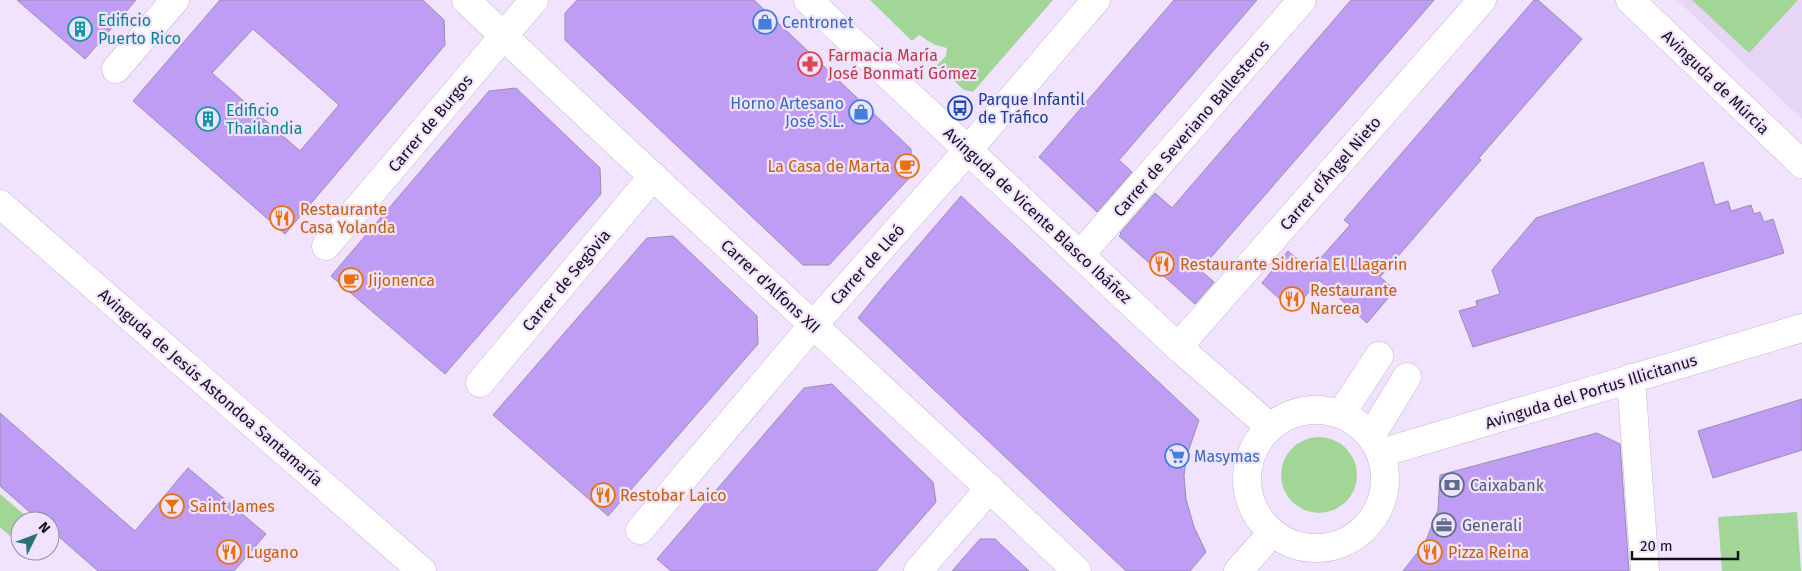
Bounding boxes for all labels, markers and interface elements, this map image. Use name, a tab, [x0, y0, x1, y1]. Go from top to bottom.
shop icon: Centronet	[752, 9, 778, 35]
place label: Edificio Puerto Rico	[98, 11, 181, 48]
place label: Centronet	[782, 13, 854, 32]
building icon: Edificio Puerto Rico	[67, 16, 93, 42]
street label: Avinguda de Múrcia	[1658, 26, 1773, 138]
street label: Carrer de Severiano Ballesteros	[1109, 36, 1273, 221]
place label: Farmacia María José Bonmatí Gómez	[828, 46, 977, 83]
pharmacy icon: Farmacia María José Bonmatí Gómez	[797, 51, 823, 77]
street label: Carrer de Burgos	[384, 71, 477, 176]
place label: Parque Infantil de Tráfico	[978, 90, 1085, 127]
place label: Horno Artesano José S.L.	[730, 94, 844, 131]
bus stop icon: Parque Infantil de Tráfico	[947, 95, 973, 121]
shop icon: Horno Artesano José S.L.	[848, 99, 874, 125]
place label: Edificio Thailandia	[226, 101, 302, 138]
building icon: Edificio Thailandia	[195, 106, 221, 132]
street label: Carrer d'Ángel Nieto	[1275, 112, 1385, 234]
street label: Avinguda de Vicente Blasco Ibáñez	[940, 123, 1135, 307]
cafe icon: La Casa de Marta	[894, 153, 920, 179]
place label: La Casa de Marta	[767, 157, 890, 176]
place label: Restaurante Casa Yolanda	[300, 200, 396, 237]
restaurant icon: Restaurante Casa Yolanda	[269, 205, 295, 231]
street label: Carrer de Lleó	[826, 220, 908, 308]
street label: Carrer de Segòvia	[518, 226, 614, 335]
street label: Carrer d'Alfons XII	[717, 236, 824, 337]
restaurant icon: Restaurante Sidrería El Llagarin	[1149, 251, 1175, 277]
place label: Restaurante Sidrería El Llagarin	[1180, 255, 1407, 274]
cafe icon: Jijonenca	[338, 267, 364, 293]
place label: Jijonenca	[368, 271, 435, 290]
place label: Restaurante Narcea	[1310, 281, 1397, 318]
street label: Avinguda de Jesús Astondoa Santamaría	[95, 285, 327, 490]
restaurant icon: Restaurante Narcea	[1279, 286, 1305, 312]
street label: Avinguda del Portus Illicitanus	[1483, 350, 1699, 433]
supermarket icon: Masymas	[1164, 443, 1190, 469]
place label: Masymas	[1194, 447, 1260, 466]
bank icon: Caixabank	[1439, 472, 1465, 498]
place label: Caixabank	[1470, 476, 1545, 495]
restaurant icon: Restobar Laico	[590, 482, 616, 508]
place label: Restobar Laico	[620, 486, 727, 505]
bar icon: Saint James	[159, 493, 185, 519]
place label: Saint James	[190, 497, 275, 516]
north arrow	[10, 511, 60, 561]
office icon: Generali	[1431, 512, 1457, 538]
place label: Generali	[1462, 516, 1522, 535]
text: N	[35, 518, 54, 537]
scale bar	[1632, 528, 1738, 560]
text: 20 m	[1640, 537, 1673, 555]
restaurant icon: Lugano	[216, 539, 242, 565]
restaurant icon: Pizza Reina	[1417, 539, 1443, 565]
place label: Lugano	[246, 543, 298, 562]
place label: Pizza Reina	[1448, 543, 1529, 562]

